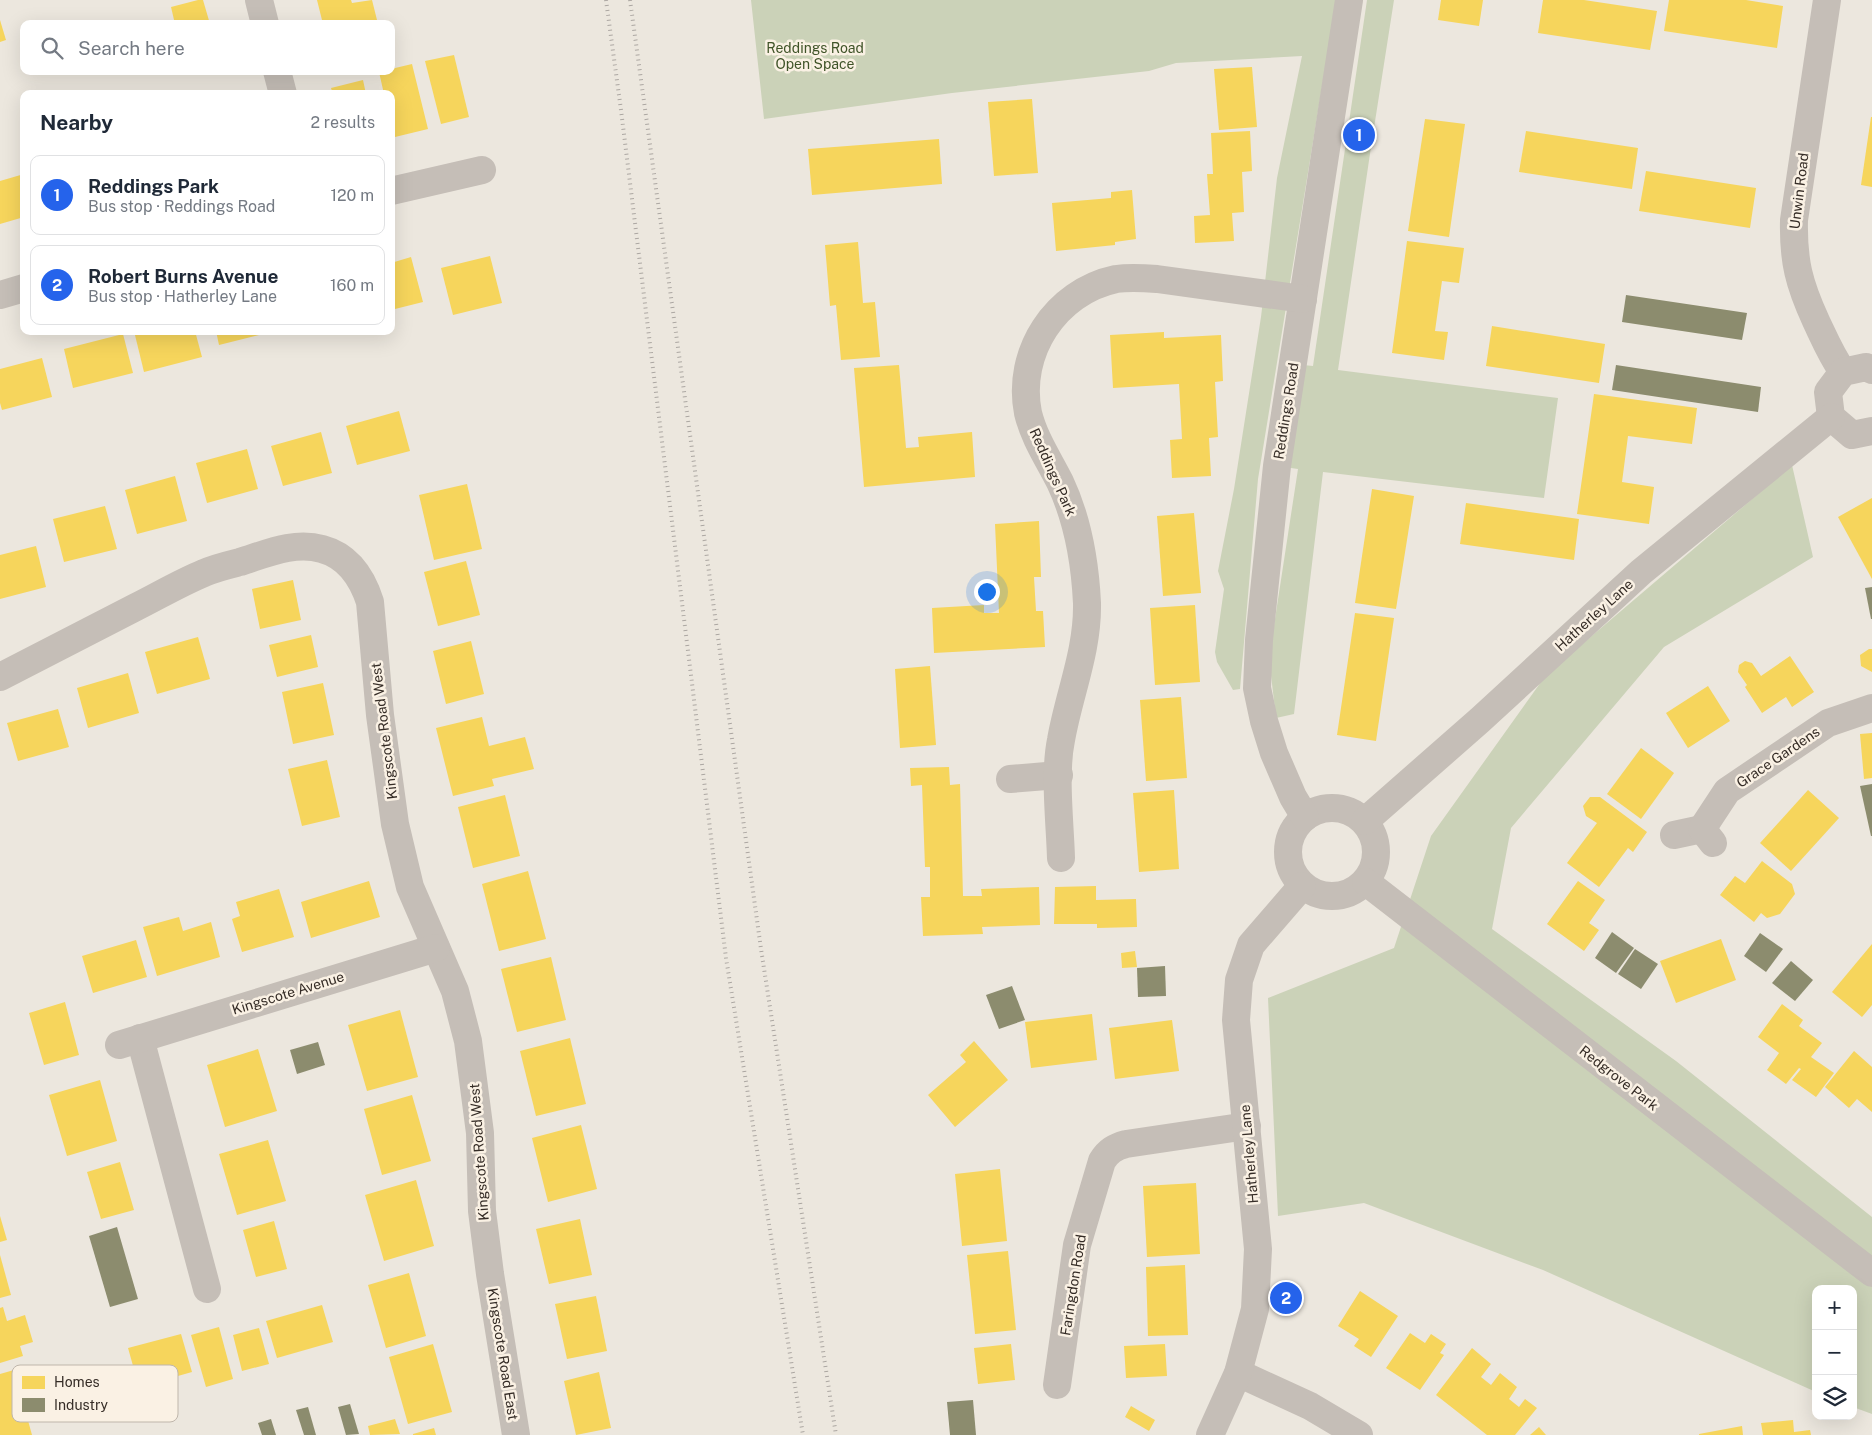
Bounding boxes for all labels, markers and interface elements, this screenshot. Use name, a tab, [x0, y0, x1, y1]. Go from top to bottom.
search box	[20, 20, 395, 75]
icon: search	[38, 34, 66, 62]
text: Search here	[78, 37, 185, 59]
park label: Reddings Road Open Space	[766, 40, 864, 72]
text: Nearby	[40, 110, 113, 135]
text: 2 results	[310, 113, 375, 132]
pin: 1	[1343, 116, 1375, 154]
street label: Unwin Road	[1786, 152, 1812, 230]
text: Reddings Park	[88, 175, 219, 197]
text: 1	[54, 186, 60, 205]
text: 120 m	[330, 186, 374, 205]
text: Bus stop · Reddings Road	[88, 197, 275, 216]
text: Robert Burns Avenue	[88, 265, 278, 287]
text: 2	[52, 276, 62, 295]
text: 160 m	[330, 276, 374, 295]
text: Bus stop · Hatherley Lane	[88, 287, 277, 306]
street label: Reddings Road	[1270, 362, 1302, 460]
street label: Reddings Park	[1027, 426, 1080, 518]
street label: Hatherley Lane	[1552, 576, 1636, 654]
your location	[974, 579, 1000, 605]
street label: Kingscote Road West	[368, 662, 400, 800]
street label: Grace Gardens	[1733, 723, 1823, 791]
street label: Kingscote Avenue	[230, 968, 346, 1018]
street label: Redgrove Park	[1576, 1042, 1662, 1114]
street label: Kingscote Road West	[466, 1083, 492, 1221]
street label: Hatherley Lane	[1237, 1104, 1261, 1204]
street label: Faringdon Road	[1057, 1233, 1089, 1337]
pin: 2	[1270, 1279, 1302, 1317]
map controls	[1812, 1285, 1857, 1420]
button: +	[1812, 1285, 1857, 1330]
street label: Kingscote Road East	[485, 1287, 521, 1421]
button: −	[1812, 1330, 1857, 1375]
legend	[12, 1365, 178, 1422]
text: Homes	[54, 1374, 100, 1390]
button: layers	[1812, 1375, 1857, 1420]
text: Industry	[54, 1397, 109, 1413]

